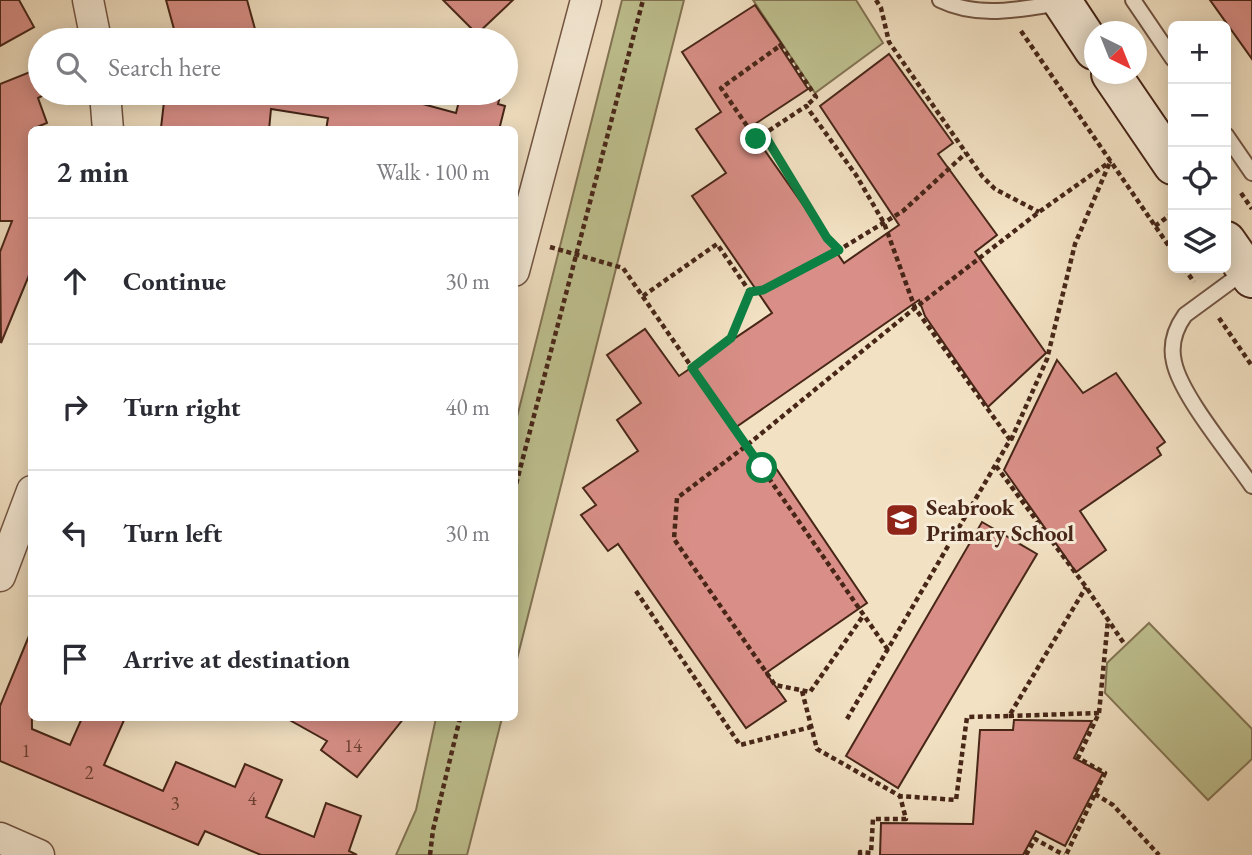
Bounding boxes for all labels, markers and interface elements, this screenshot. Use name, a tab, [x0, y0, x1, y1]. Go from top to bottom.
north arrow	[1084, 21, 1147, 84]
map controls	[1168, 21, 1231, 273]
button: +	[1168, 21, 1231, 84]
search box	[28, 28, 518, 105]
icon: search	[52, 48, 90, 86]
text: Search here	[108, 50, 221, 84]
button: −	[1168, 84, 1231, 147]
route end	[740, 123, 771, 154]
button: locate	[1168, 147, 1231, 210]
text: 2 min	[56, 152, 129, 191]
text: Walk · 100 m	[376, 157, 490, 187]
button: layers	[1168, 210, 1231, 273]
icon: ahead	[56, 262, 94, 300]
text: Continue	[123, 264, 226, 298]
text: 30 m	[445, 266, 490, 296]
icon: right	[56, 388, 94, 426]
text: Turn right	[123, 390, 241, 424]
text: 40 m	[445, 392, 490, 422]
route start	[746, 452, 777, 483]
place label: Seabrook Primary School	[926, 492, 1074, 548]
school or university icon: Seabrook Primary School	[883, 501, 921, 539]
icon: left	[56, 514, 94, 552]
text: Turn left	[123, 516, 222, 550]
text: 30 m	[445, 518, 490, 548]
icon: arrive	[56, 640, 94, 678]
text: Arrive at destination	[123, 642, 350, 676]
house number: 14	[344, 733, 363, 758]
house number: 1	[21, 738, 31, 763]
house number: 2	[84, 760, 94, 785]
house number: 4	[247, 786, 257, 811]
house number: 3	[170, 791, 180, 816]

